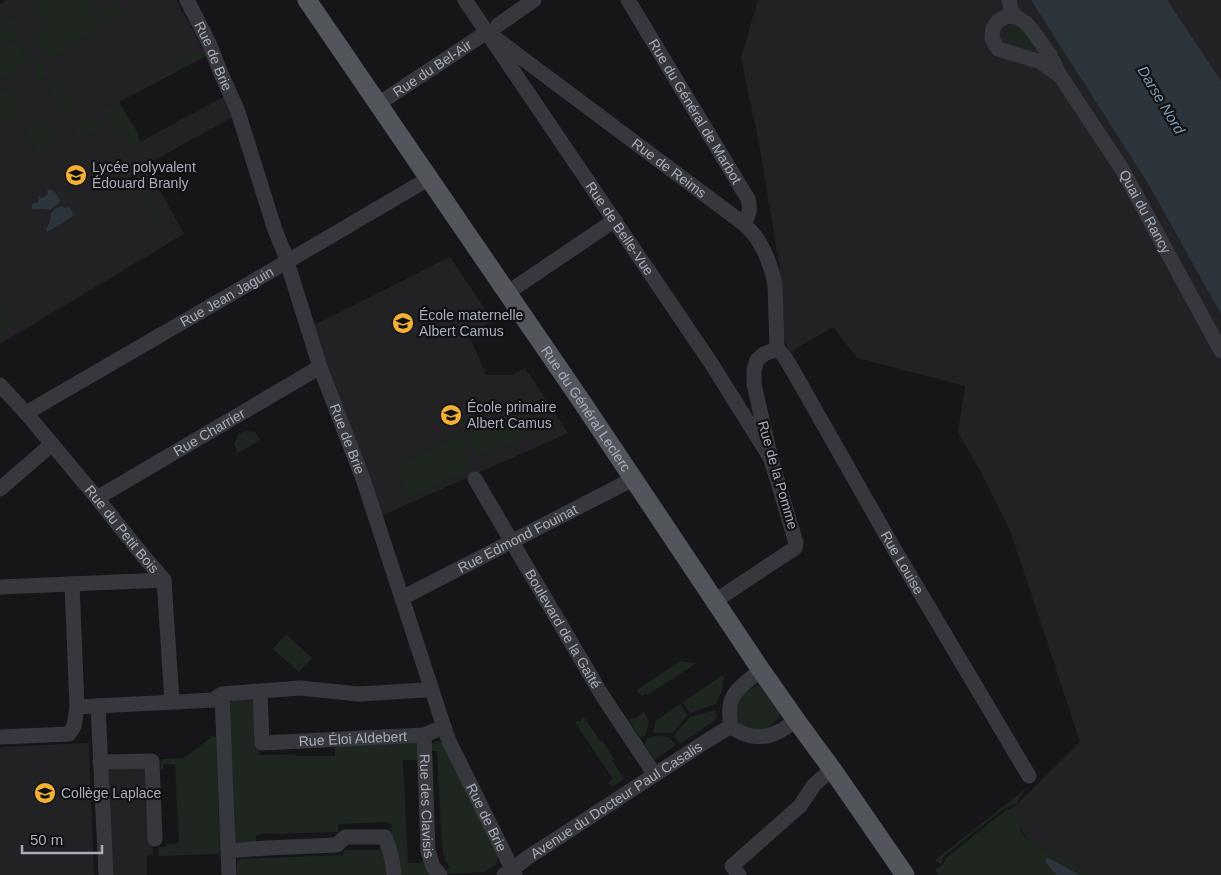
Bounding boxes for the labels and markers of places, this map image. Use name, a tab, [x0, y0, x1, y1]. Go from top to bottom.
place label: Lycée polyvalent Édouard Branly	[92, 159, 196, 191]
school or university icon: Lycée polyvalent Édouard Branly	[64, 163, 88, 187]
place label: École maternelle Albert Camus	[419, 307, 523, 339]
school or university icon: École maternelle Albert Camus	[391, 311, 415, 335]
place label: École primaire Albert Camus	[467, 399, 557, 431]
school or university icon: École primaire Albert Camus	[439, 403, 463, 427]
school or university icon: Collège Laplace	[33, 781, 57, 805]
place label: Collège Laplace	[61, 785, 162, 801]

